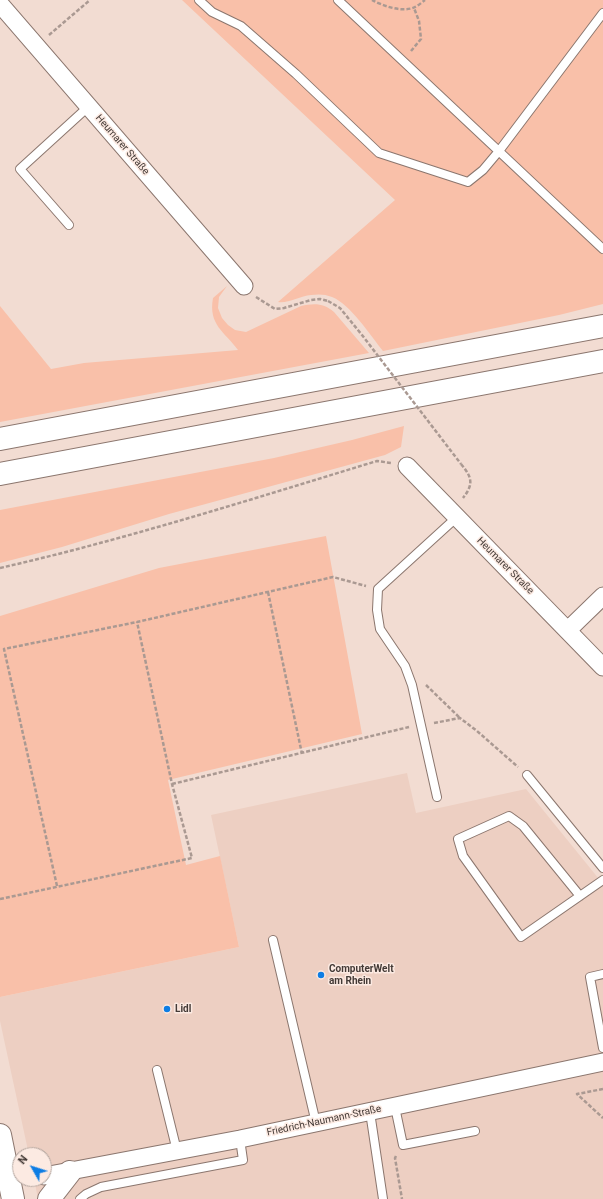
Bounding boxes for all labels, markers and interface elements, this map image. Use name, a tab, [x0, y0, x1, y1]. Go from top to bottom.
street label: Heumarer Straße	[93, 112, 151, 178]
street label: Heumarer Straße	[474, 535, 536, 597]
place label: ComputerWelt am Rhein	[329, 963, 394, 986]
marker: ComputerWelt am Rhein	[316, 970, 326, 980]
place label: Lidl	[175, 1003, 191, 1015]
marker: Lidl	[162, 1004, 172, 1014]
street label: Friedrich-Naumann-Straße	[266, 1103, 382, 1139]
north arrow	[12, 1147, 52, 1187]
text: N	[16, 1153, 31, 1167]

